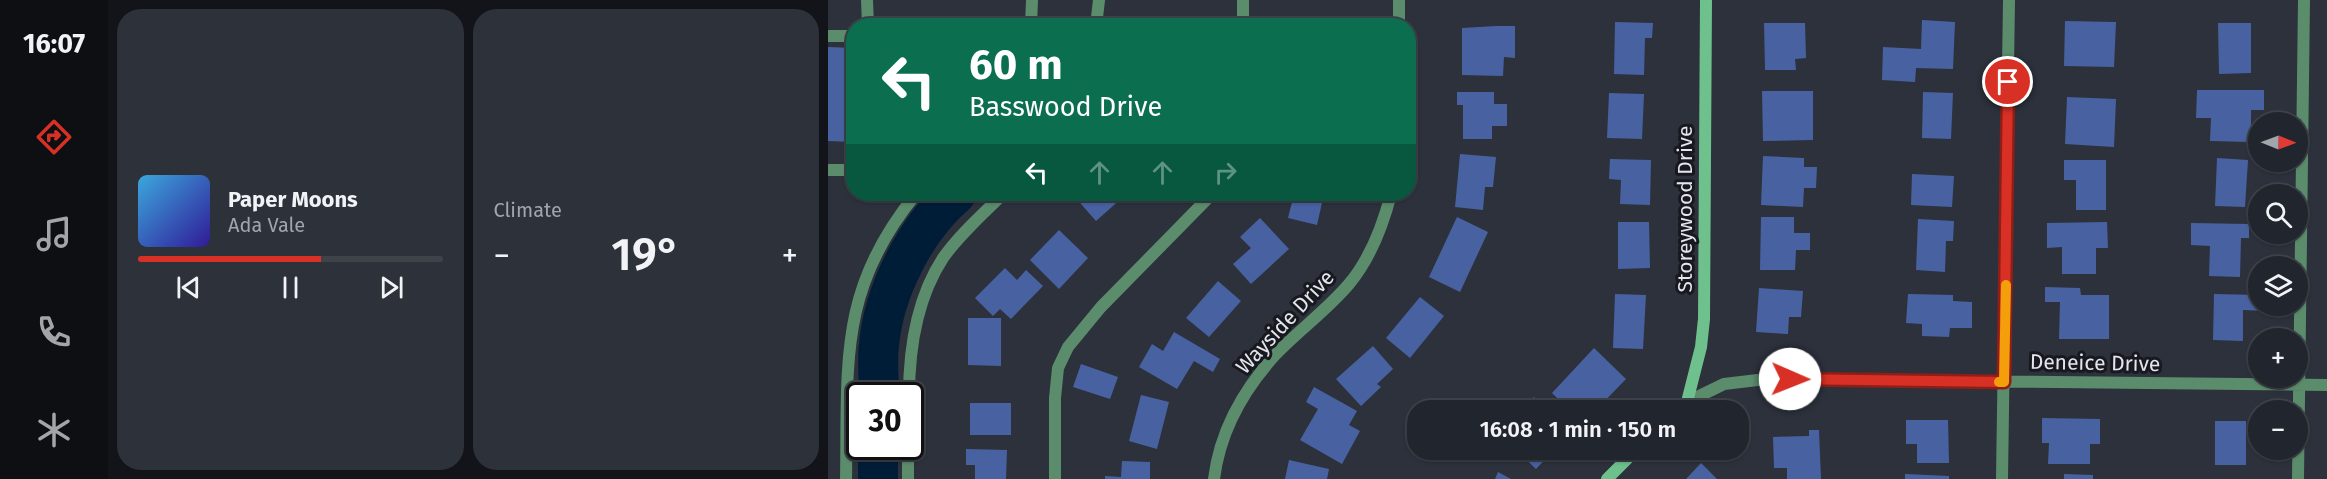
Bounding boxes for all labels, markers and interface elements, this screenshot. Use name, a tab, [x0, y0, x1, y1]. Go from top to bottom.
text: 16:07	[23, 28, 85, 60]
text: 60 m	[969, 40, 1063, 90]
icon: left	[870, 42, 948, 120]
pin	[1982, 56, 2033, 107]
icon: arrive	[1991, 65, 2024, 98]
text: Basswood Drive	[969, 91, 1162, 123]
north arrow	[2248, 112, 2308, 172]
map controls	[2248, 112, 2308, 460]
icon: directions	[33, 116, 75, 158]
street label: Storeywood Drive	[1672, 125, 1698, 293]
icon: left	[1020, 156, 1053, 189]
icon: ahead	[1083, 156, 1116, 189]
icon: ahead	[1146, 156, 1179, 189]
icon: right	[1209, 156, 1242, 189]
button: search	[2248, 184, 2308, 244]
text: Paper Moons	[228, 186, 358, 213]
text: Climate	[494, 198, 562, 222]
icon: music	[33, 213, 75, 255]
text: Ada Vale	[228, 213, 305, 237]
text: 19°	[611, 228, 680, 282]
text: −	[494, 236, 510, 276]
text: +	[782, 236, 798, 276]
button: layers	[2248, 256, 2308, 316]
street label: Wayside Drive	[1230, 265, 1340, 379]
icon: previous	[172, 271, 205, 304]
icon: pause	[274, 271, 307, 304]
icon: next	[375, 271, 408, 304]
icon: phone	[33, 311, 75, 353]
button: +	[2248, 328, 2308, 388]
position arrow	[1758, 347, 1822, 411]
street label: Deneice Drive	[2030, 349, 2160, 377]
speed limit sign: 30	[846, 382, 924, 460]
button: −	[2248, 400, 2308, 460]
icon: climate	[33, 409, 75, 451]
text: 16:08 · 1 min · 150 m	[1480, 416, 1676, 443]

